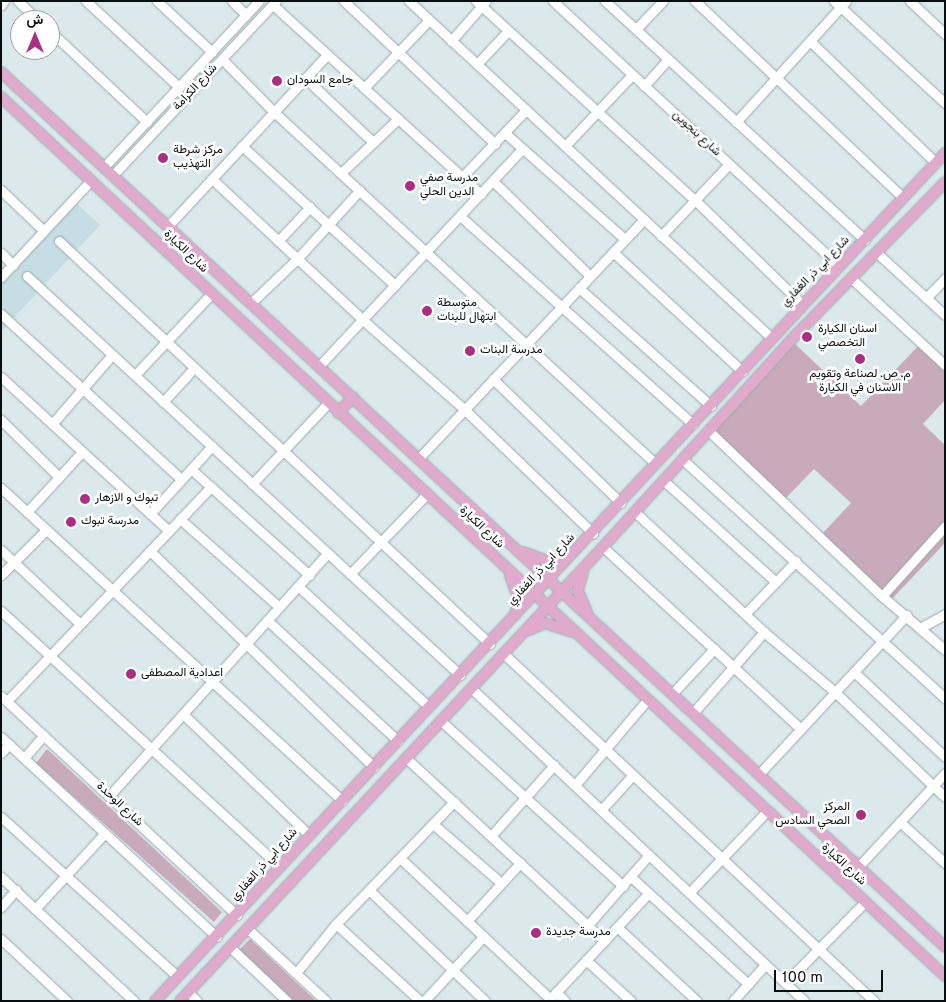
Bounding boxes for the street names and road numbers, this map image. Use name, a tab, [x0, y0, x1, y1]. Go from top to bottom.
street label: شارع الكرامة	[171, 62, 221, 114]
street label: شارع بنجوين	[669, 108, 723, 160]
street label: شارع الكيارة	[160, 228, 210, 276]
street label: شارع ابي ذر الغفاري	[779, 234, 853, 310]
street label: شارع الكيارة	[456, 504, 506, 552]
street label: شارع ابي ذر الغفاري	[505, 531, 579, 609]
street label: شارع الوحدة	[93, 780, 145, 830]
street label: شارع ابي ذر الغفاري	[229, 826, 301, 904]
street label: شارع الكيارة	[818, 841, 868, 889]

